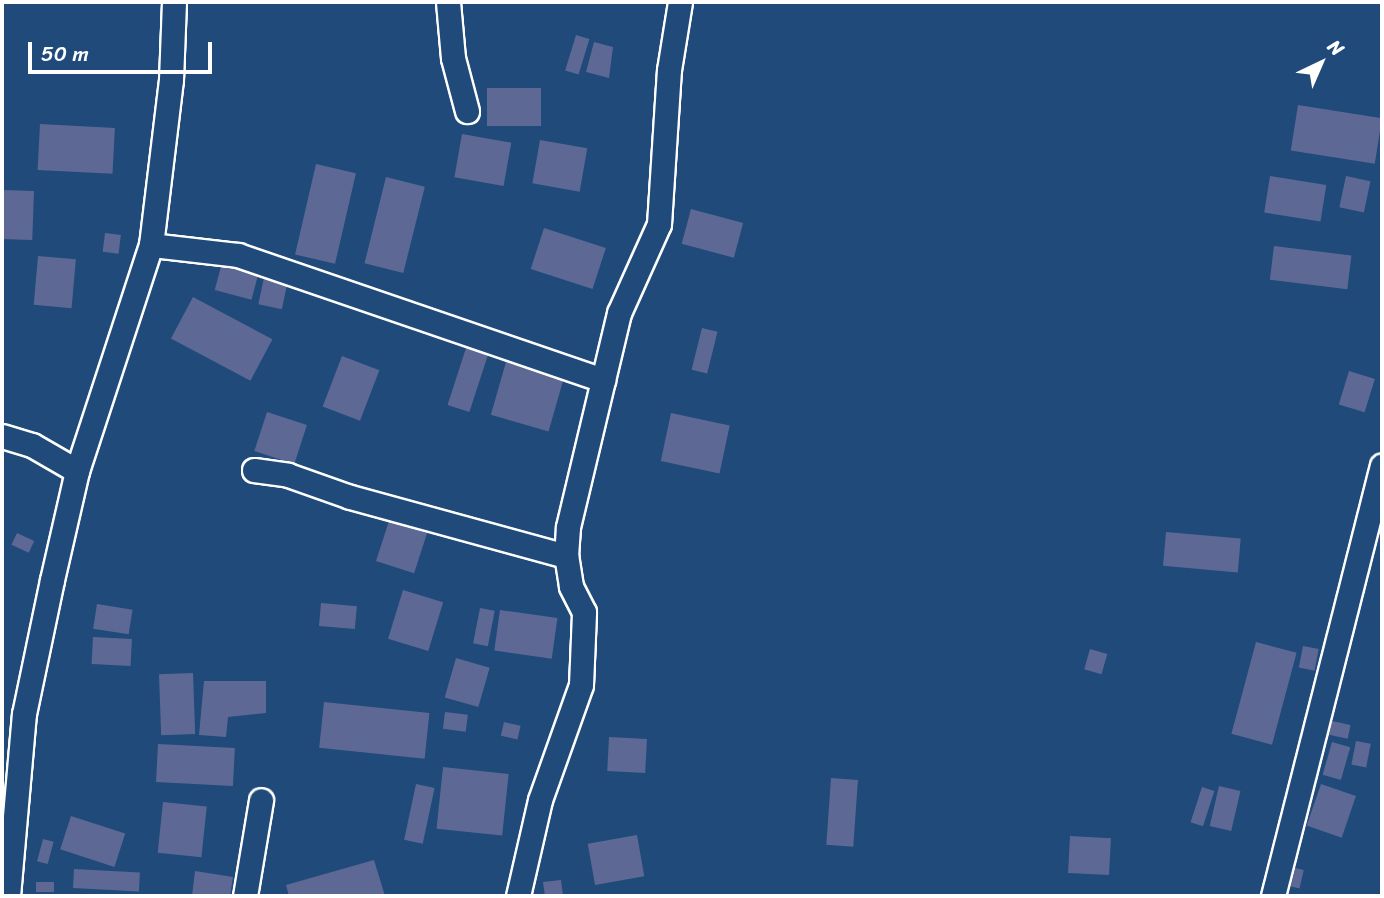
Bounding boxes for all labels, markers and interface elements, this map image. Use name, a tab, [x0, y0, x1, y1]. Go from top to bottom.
scale bar	[32, 28, 215, 72]
north arrow	[1286, 28, 1356, 98]
text: N	[1320, 31, 1352, 64]
text: 50 m	[41, 35, 89, 73]

